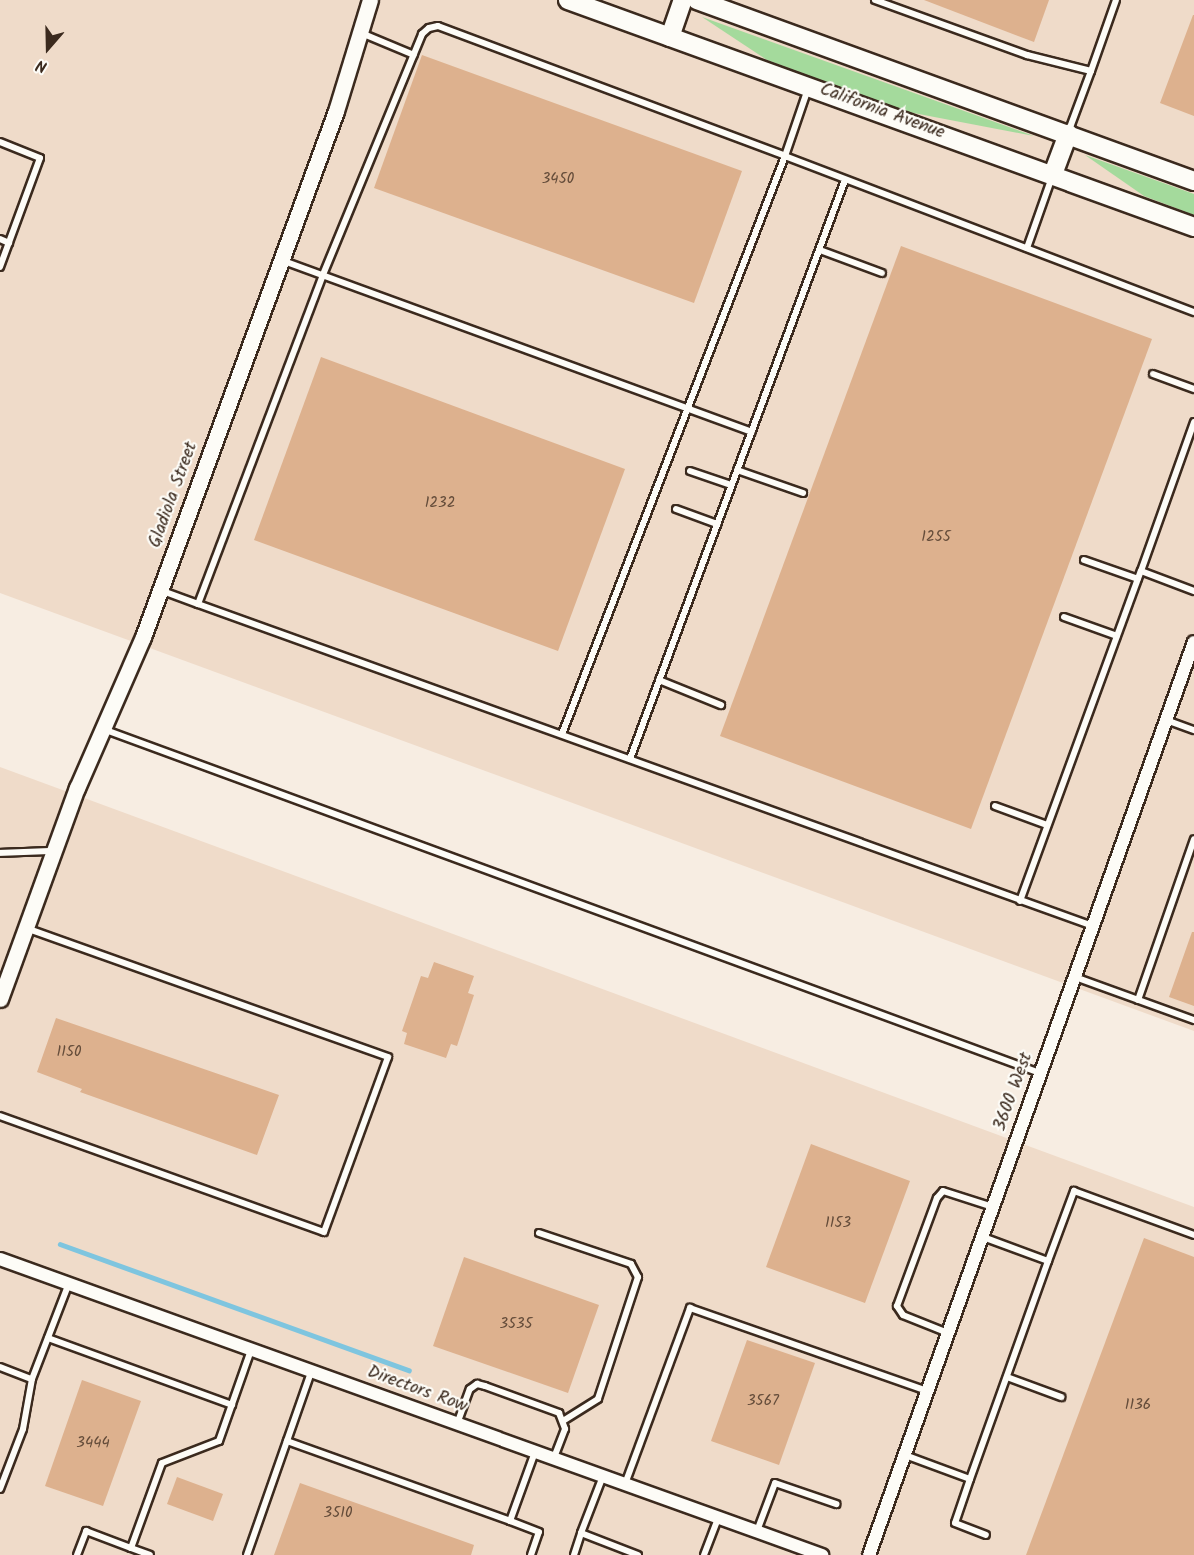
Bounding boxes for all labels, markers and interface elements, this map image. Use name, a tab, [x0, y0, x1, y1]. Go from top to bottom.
north arrow	[18, 18, 78, 78]
text: N	[33, 52, 51, 79]
street label: California Avenue	[817, 79, 947, 145]
house number: 3450	[542, 171, 574, 189]
street label: Gladiola Street	[145, 439, 203, 551]
house number: 1232	[425, 495, 455, 513]
house number: 1255	[921, 529, 951, 547]
house number: 1150	[57, 1044, 81, 1062]
street label: 3600 West	[990, 1050, 1038, 1134]
house number: 1153	[825, 1215, 851, 1233]
house number: 3535	[499, 1316, 533, 1334]
street label: Directors Row	[364, 1362, 470, 1418]
house number: 3567	[747, 1393, 779, 1411]
house number: 1136	[1125, 1397, 1151, 1415]
house number: 3444	[76, 1435, 110, 1453]
house number: 3510	[324, 1505, 352, 1523]

